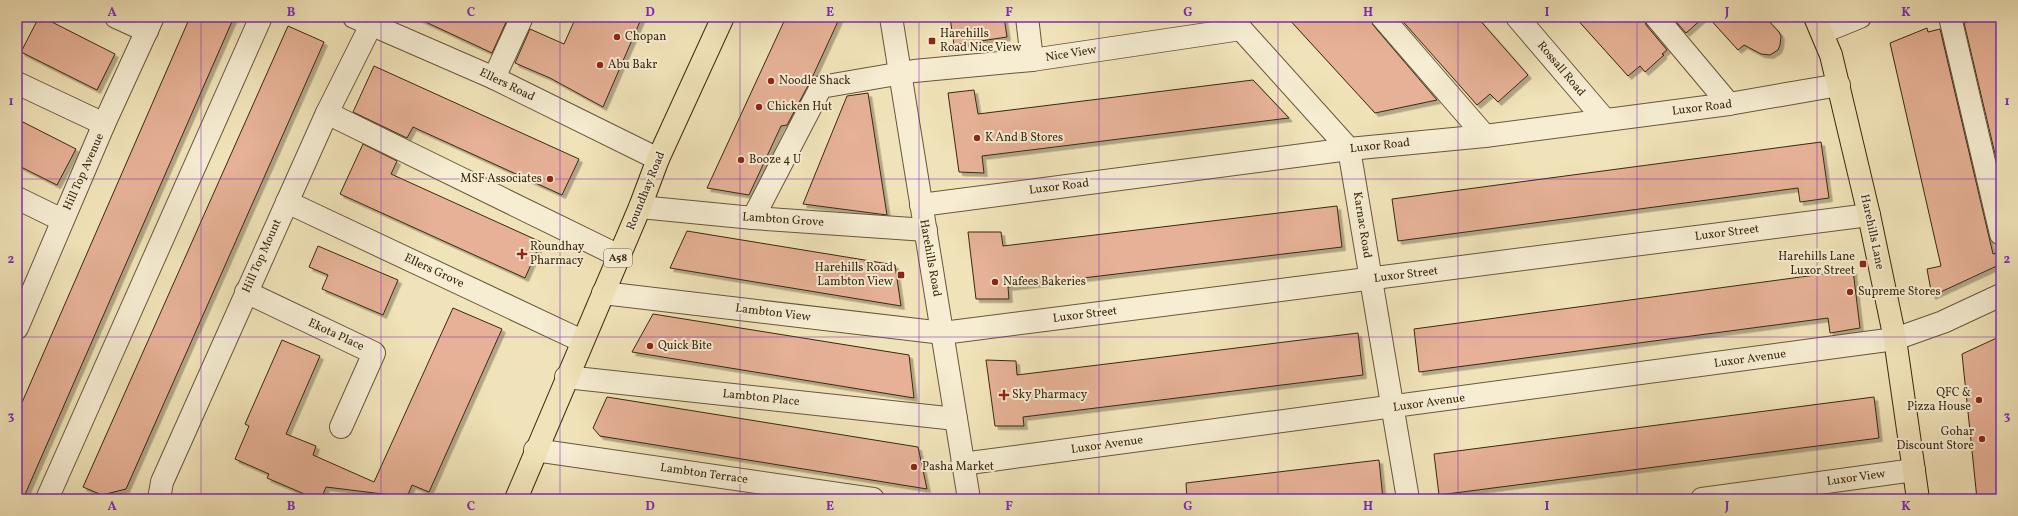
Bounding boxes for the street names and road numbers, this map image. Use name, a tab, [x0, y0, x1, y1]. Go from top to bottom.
street label: Rossall Road	[1533, 38, 1589, 100]
street label: Nice View	[1044, 42, 1098, 66]
street label: Ellers Road	[477, 65, 538, 105]
street label: Luxor Road	[1671, 96, 1733, 120]
street label: Hill Top Avenue	[60, 131, 108, 213]
street label: Luxor Road	[1349, 135, 1411, 157]
street label: Roundhay Road	[623, 149, 669, 233]
street label: Luxor Road	[1028, 175, 1090, 199]
street label: Karnac Road	[1349, 191, 1375, 260]
street label: Harehills Lane	[1856, 193, 1888, 271]
street label: Lambton Grove	[742, 209, 825, 231]
street label: Hill Top Mount	[239, 217, 285, 295]
street label: Harehills Road	[915, 218, 945, 298]
street label: Luxor Street	[1694, 221, 1760, 245]
road number: A58	[604, 249, 632, 267]
street label: Ellers Grove	[401, 250, 467, 292]
street label: Luxor Street	[1373, 263, 1439, 287]
street label: Lambton View	[734, 300, 812, 326]
street label: Luxor Street	[1052, 303, 1118, 327]
street label: Ekota Place	[305, 315, 367, 355]
street label: Luxor Avenue	[1713, 346, 1787, 372]
street label: Lambton Place	[722, 386, 801, 410]
street label: Luxor Avenue	[1392, 390, 1466, 416]
street label: Luxor Avenue	[1070, 432, 1144, 458]
street label: Lambton Terrace	[659, 460, 749, 488]
street label: Luxor View	[1826, 466, 1887, 490]

